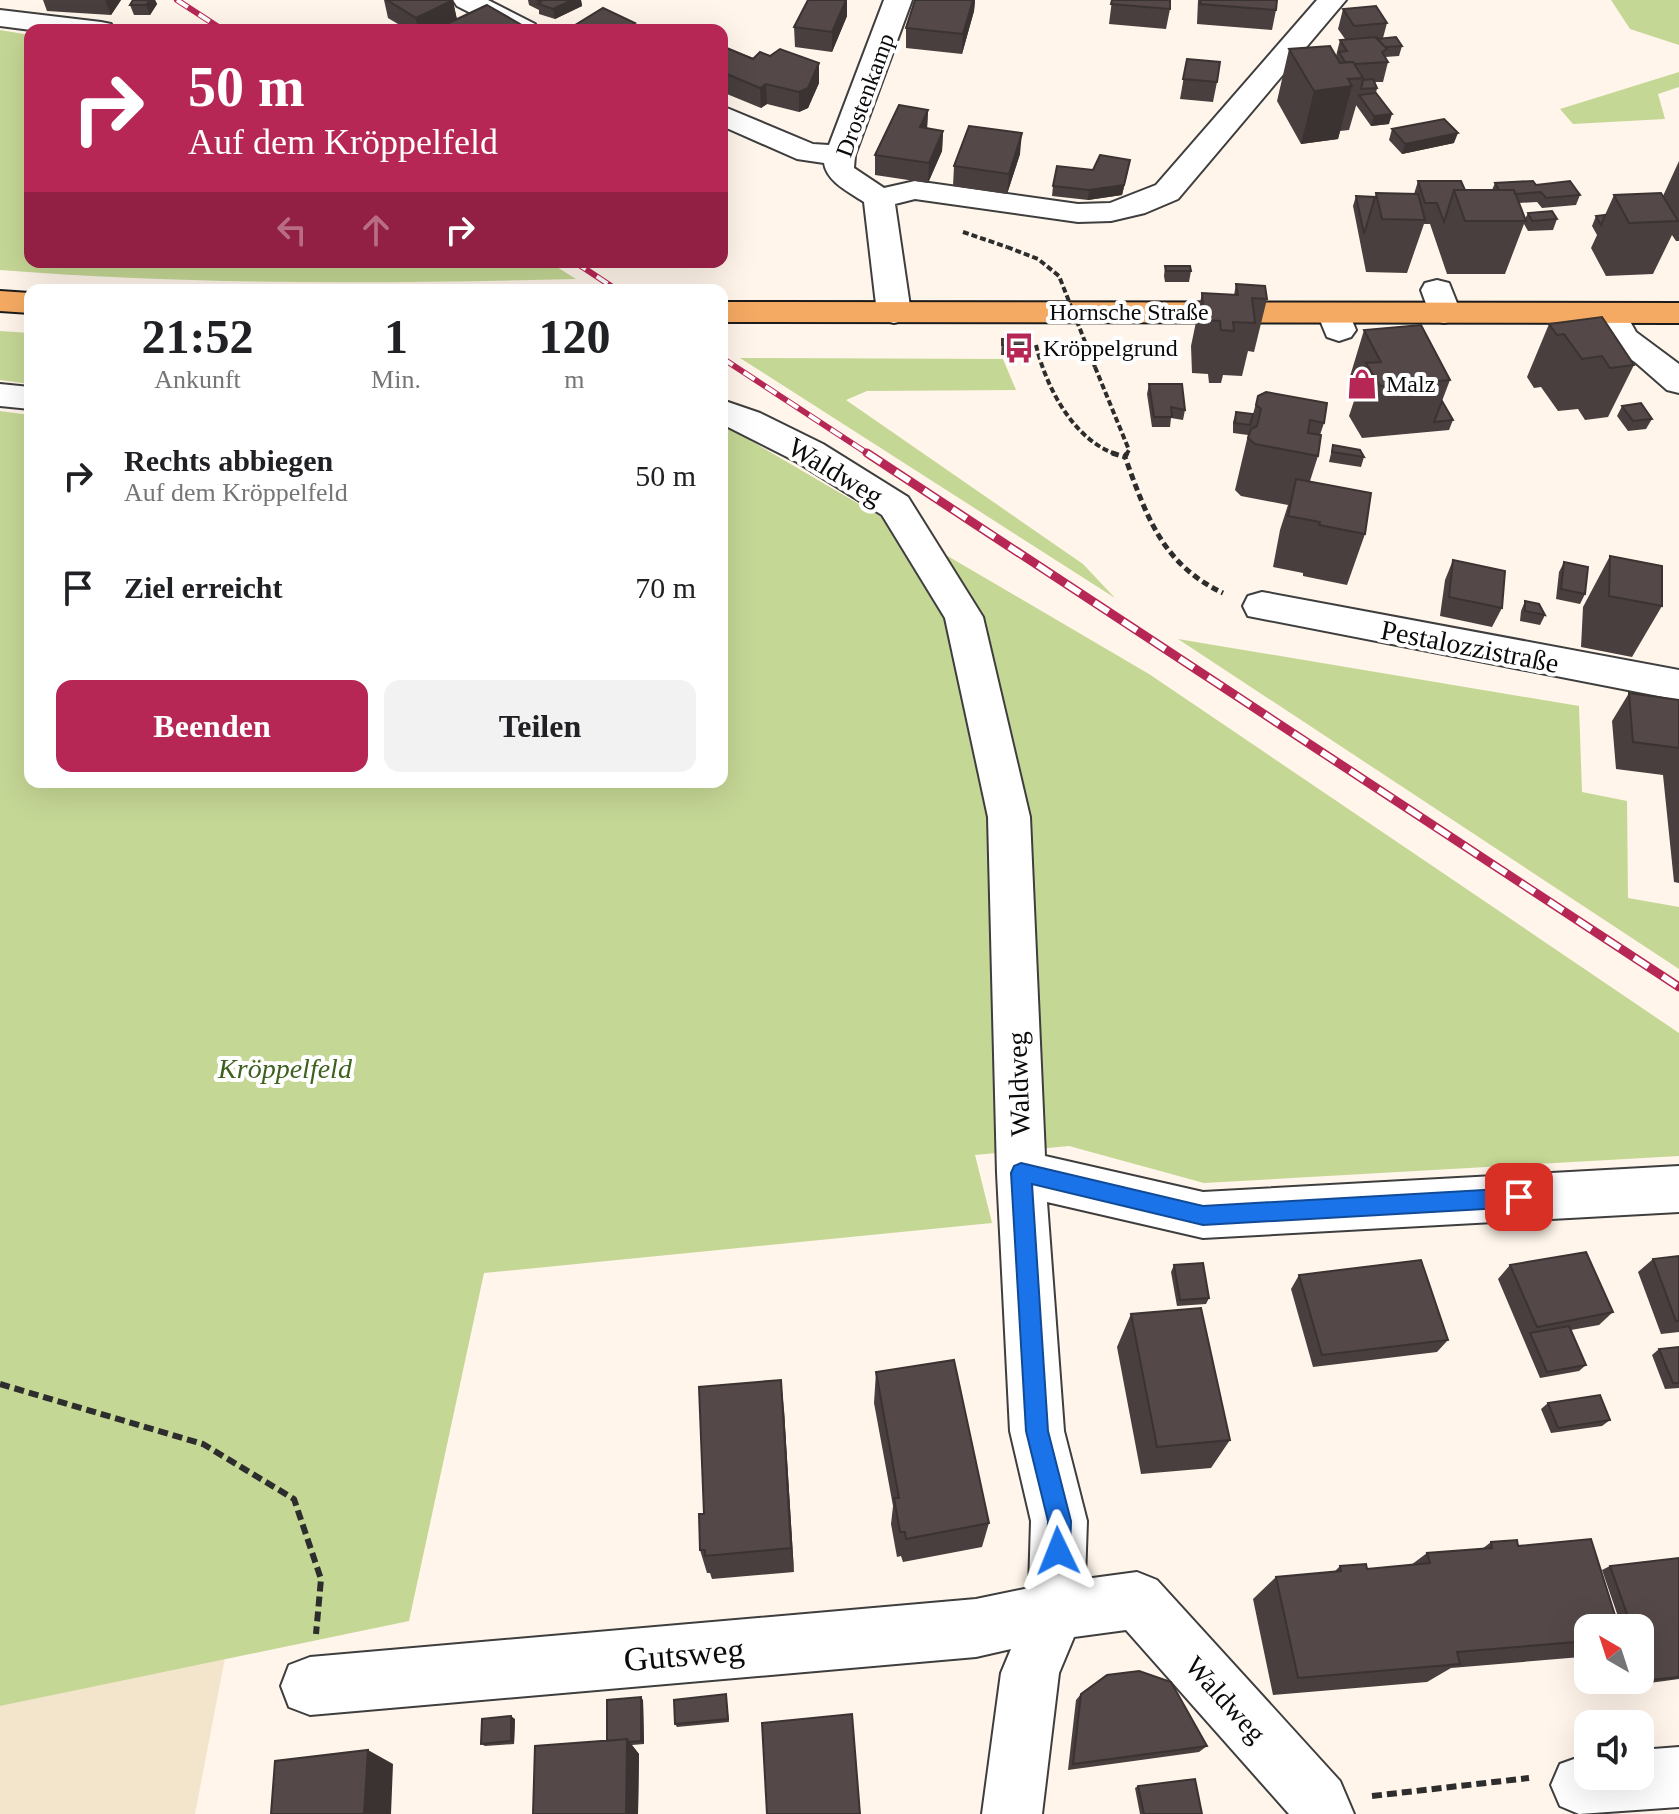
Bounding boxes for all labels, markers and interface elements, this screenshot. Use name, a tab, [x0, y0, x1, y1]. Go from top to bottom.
street label: Drostenkamp	[831, 30, 899, 160]
icon: right	[56, 56, 160, 160]
text: 50 m	[188, 56, 305, 118]
text: Auf dem Kröppelfeld	[188, 122, 498, 162]
icon: left	[270, 208, 314, 252]
icon: ahead	[354, 208, 398, 252]
icon: right	[438, 208, 482, 252]
street label: Hornsche Straße	[1049, 299, 1209, 325]
text: 21:52	[142, 310, 254, 363]
text: 1	[384, 310, 408, 363]
text: 120	[538, 310, 610, 363]
bus stop icon: Kröppelgrund	[1002, 331, 1036, 365]
place label: Kröppelgrund	[1043, 335, 1178, 361]
text: Ankunft	[154, 365, 241, 394]
text: Min.	[371, 365, 421, 394]
text: m	[564, 365, 585, 394]
shop icon: Malz	[1345, 367, 1379, 401]
place label: Malz	[1386, 371, 1435, 397]
street label: Waldweg	[783, 431, 889, 512]
text: Rechts abbiegen	[124, 444, 333, 477]
icon: right	[56, 454, 100, 498]
text: 50 m	[635, 459, 696, 492]
text: Auf dem Kröppelfeld	[124, 478, 348, 507]
icon: arrive	[56, 566, 100, 610]
text: Ziel erreicht	[124, 571, 283, 604]
text: 70 m	[635, 571, 696, 604]
street label: Pestalozzistraße	[1378, 614, 1561, 679]
button: Beenden	[56, 680, 368, 772]
button: Teilen	[384, 680, 696, 772]
street label: Waldweg	[1001, 1031, 1036, 1137]
park label: Kröppelfeld	[217, 1053, 353, 1084]
pin	[1485, 1163, 1553, 1231]
icon: arrive	[1497, 1175, 1541, 1219]
position arrow	[1016, 1509, 1100, 1593]
north arrow	[1574, 1614, 1654, 1694]
map controls	[1574, 1614, 1654, 1790]
street label: Gutsweg	[622, 1631, 746, 1678]
street label: Waldweg	[1179, 1650, 1272, 1749]
button: sound	[1574, 1710, 1654, 1790]

